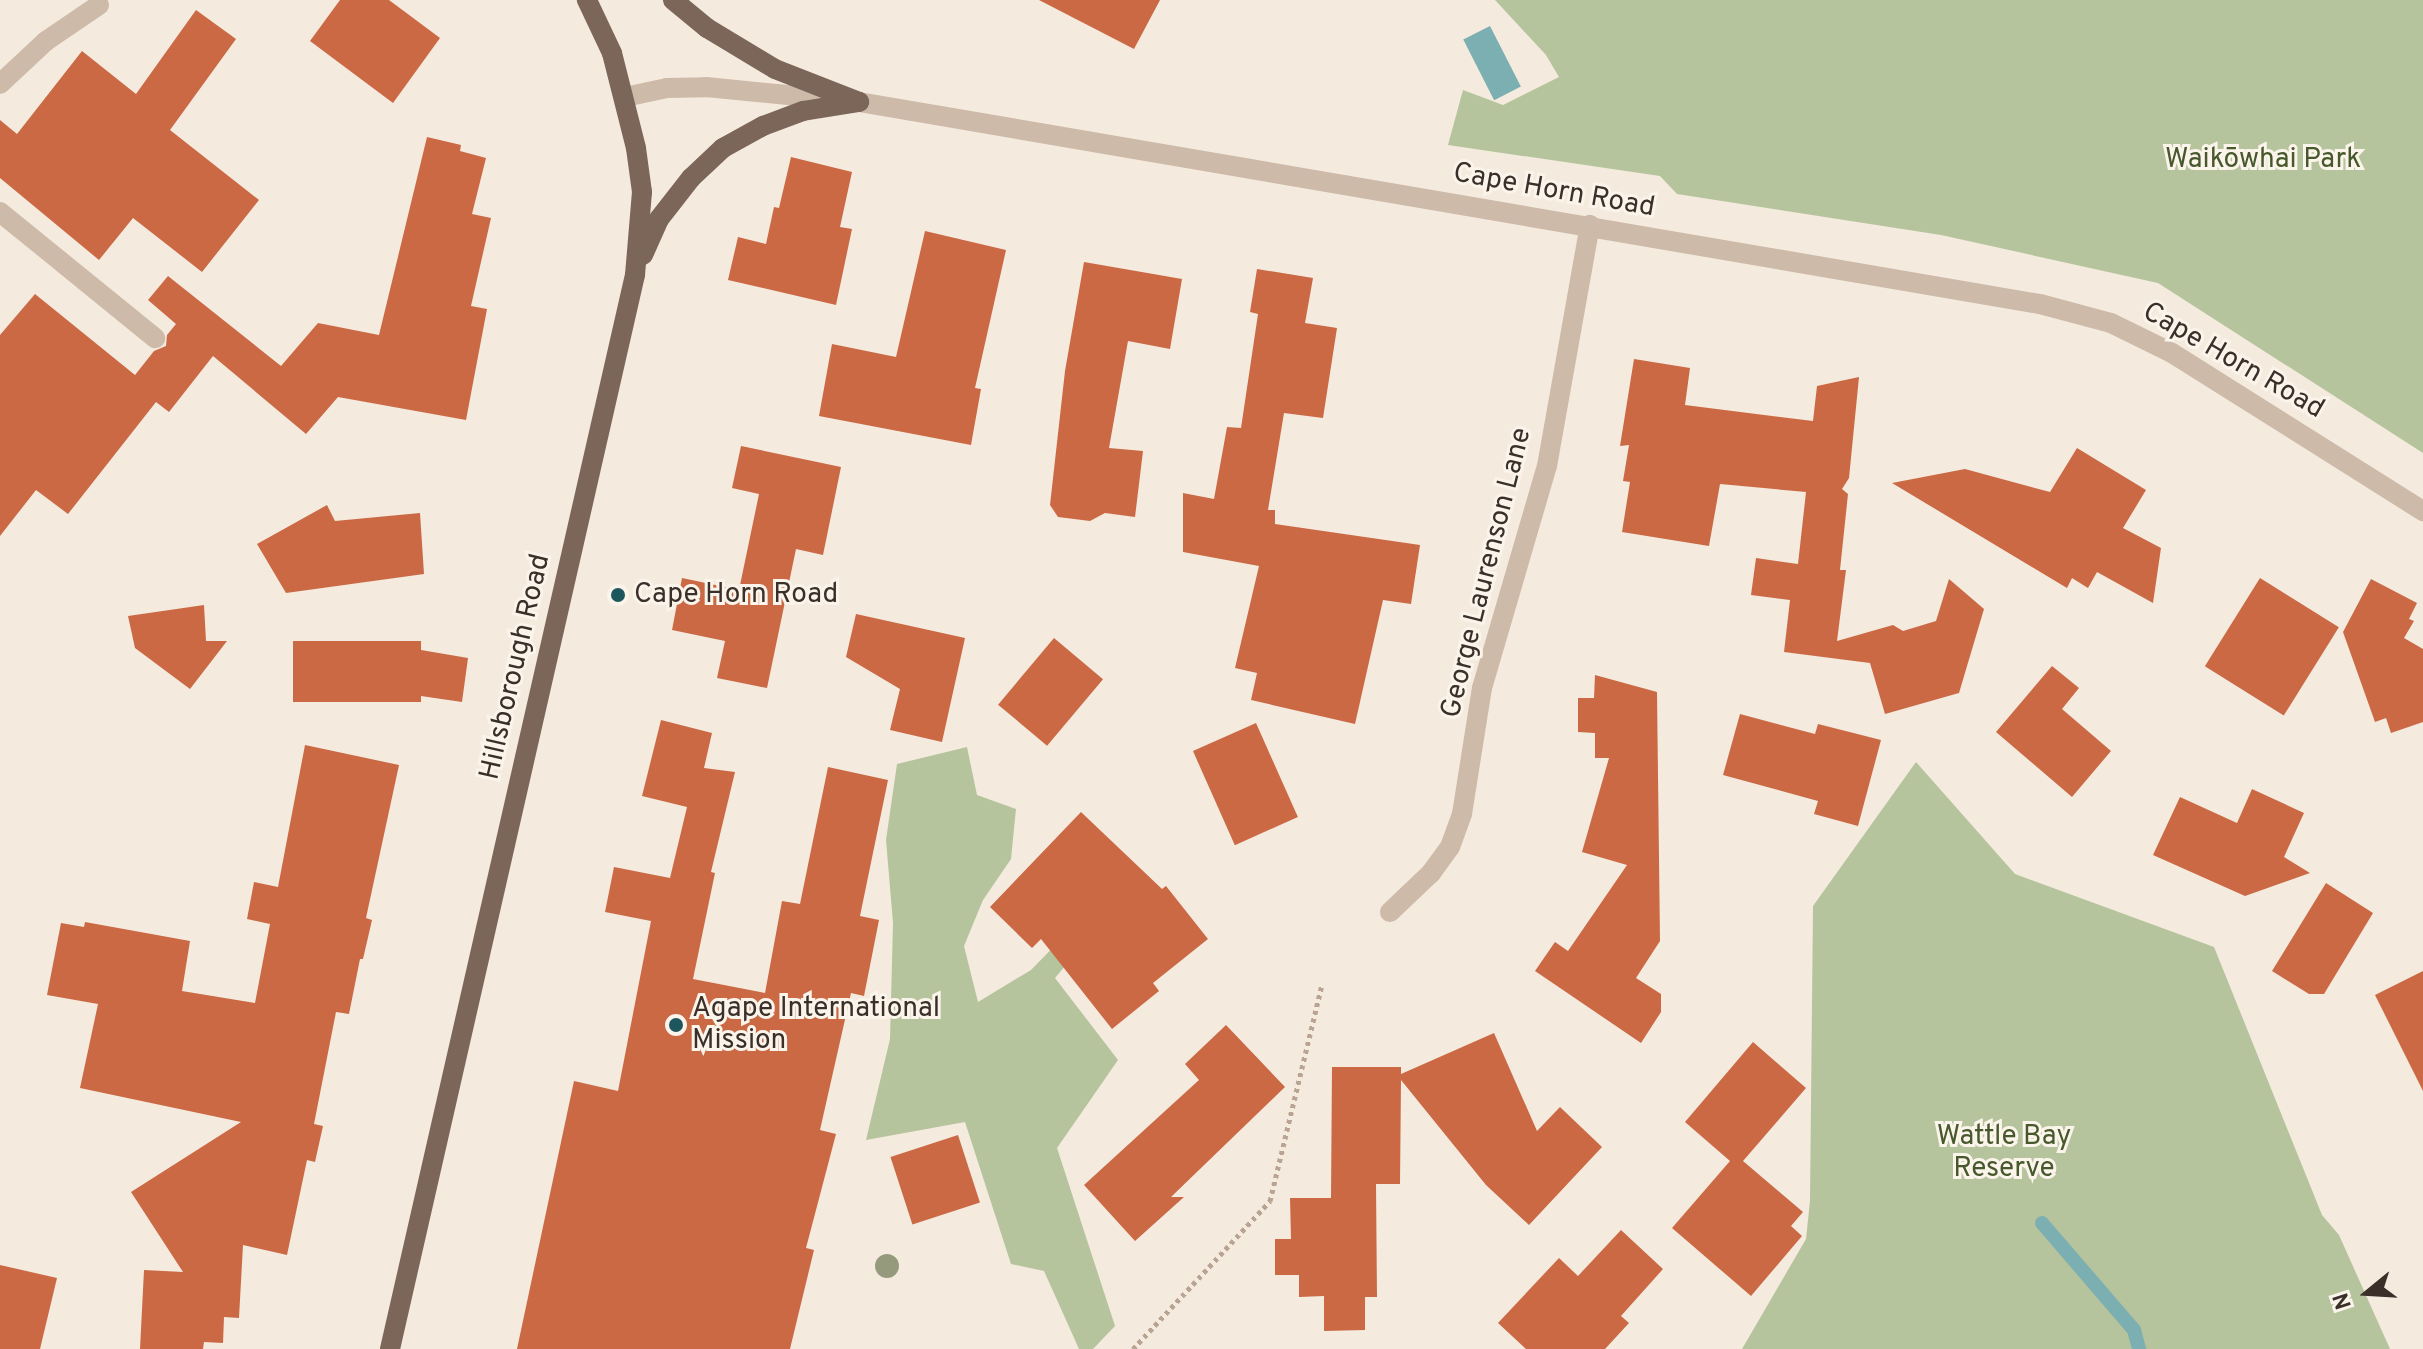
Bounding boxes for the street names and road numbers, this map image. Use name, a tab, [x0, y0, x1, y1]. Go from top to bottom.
street label: Cape Horn Road	[1451, 157, 1657, 225]
street label: Cape Horn Road	[2136, 295, 2330, 427]
street label: George Laurenson Lane	[1435, 424, 1539, 722]
street label: Hillsborough Road	[474, 551, 558, 783]

